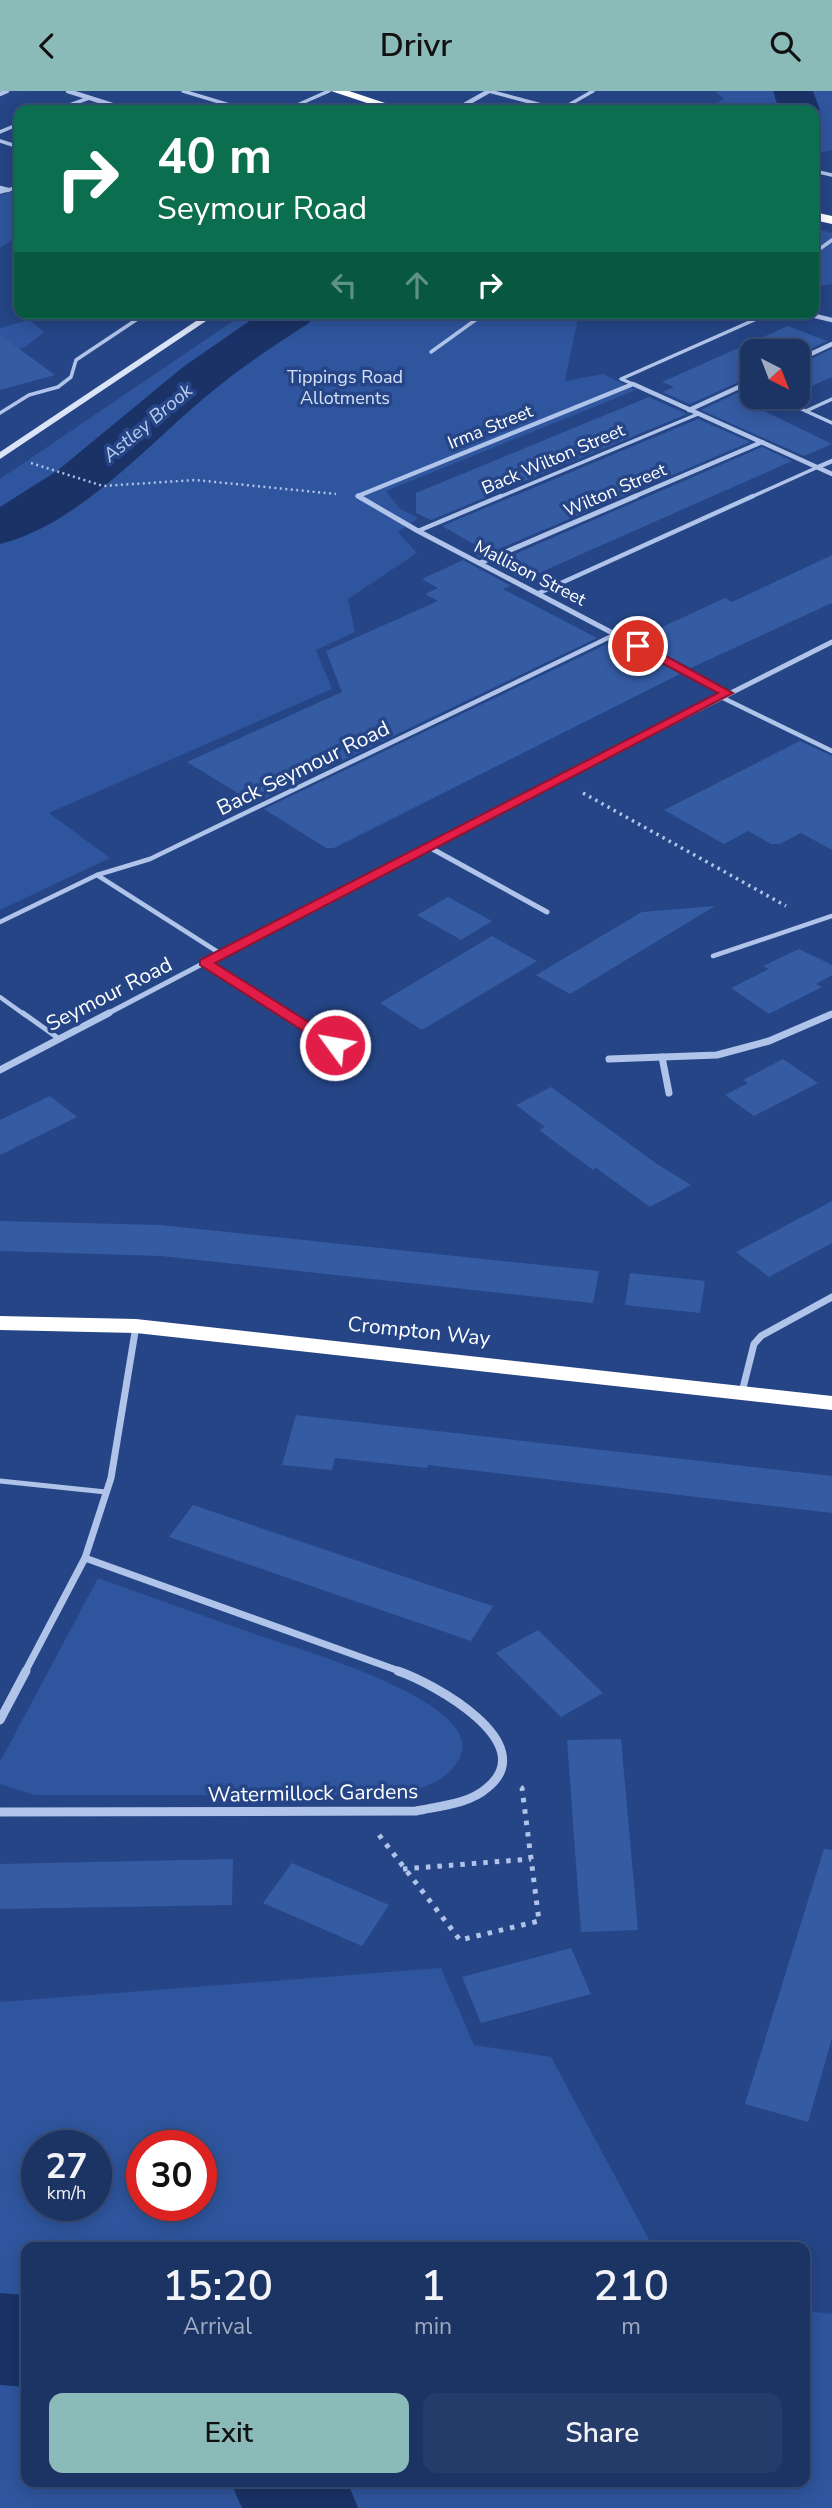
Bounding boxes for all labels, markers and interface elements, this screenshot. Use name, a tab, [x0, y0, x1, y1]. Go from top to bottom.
text: Drivr	[380, 24, 452, 67]
icon: back	[28, 27, 66, 65]
icon: search	[766, 27, 804, 65]
text: 40 m	[157, 123, 272, 190]
icon: right	[42, 133, 133, 224]
text: Seymour Road	[157, 187, 367, 230]
icon: left	[325, 266, 363, 304]
icon: ahead	[398, 266, 436, 304]
icon: right	[471, 266, 509, 304]
north arrow	[740, 339, 810, 409]
map controls	[740, 339, 810, 409]
park label: Tippings Road Allotments	[287, 365, 403, 410]
water label: Astley Brook	[97, 377, 199, 469]
street label: Irma Street	[444, 399, 537, 455]
street label: Back Wilton Street	[478, 419, 628, 499]
street label: Wilton Street	[560, 459, 670, 521]
street label: Mallison Street	[470, 535, 591, 612]
pin	[608, 616, 668, 676]
icon: arrive	[619, 627, 657, 665]
street label: Back Seymour Road	[212, 714, 394, 822]
street label: Seymour Road	[41, 950, 177, 1038]
position arrow	[298, 1008, 372, 1082]
street label: Crompton Way	[346, 1310, 492, 1352]
street label: Watermillock Gardens	[207, 1777, 419, 1809]
speed limit sign: 30	[126, 2130, 217, 2221]
text: 27	[45, 2143, 88, 2190]
text: km/h	[47, 2181, 86, 2205]
text: 15:20	[162, 2258, 273, 2315]
text: 1	[420, 2258, 446, 2315]
text: 210	[593, 2258, 669, 2315]
text: Arrival	[183, 2311, 252, 2342]
text: min	[414, 2311, 452, 2342]
text: m	[621, 2311, 641, 2342]
button: Exit	[49, 2393, 409, 2473]
button: Share	[423, 2393, 782, 2473]

